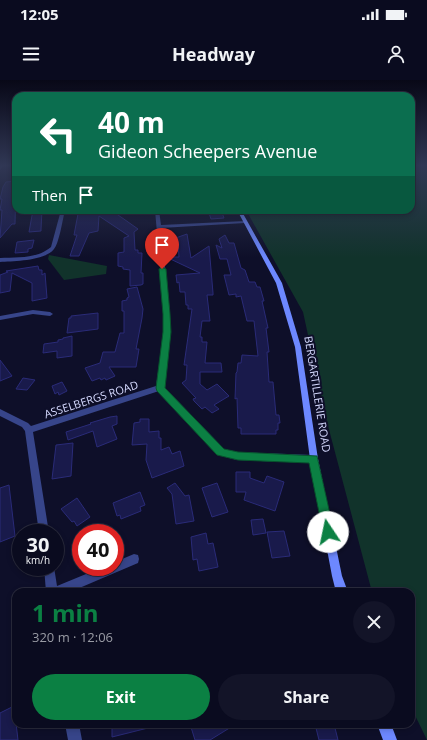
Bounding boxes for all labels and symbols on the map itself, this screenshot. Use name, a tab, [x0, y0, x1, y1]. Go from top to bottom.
pin	[145, 228, 179, 269]
street label: BERGARTILLERIE ROAD	[301, 335, 335, 453]
street label: ASSELBERGS ROAD	[42, 377, 140, 421]
position arrow	[307, 511, 349, 553]
speed limit sign: 40	[72, 524, 124, 576]

